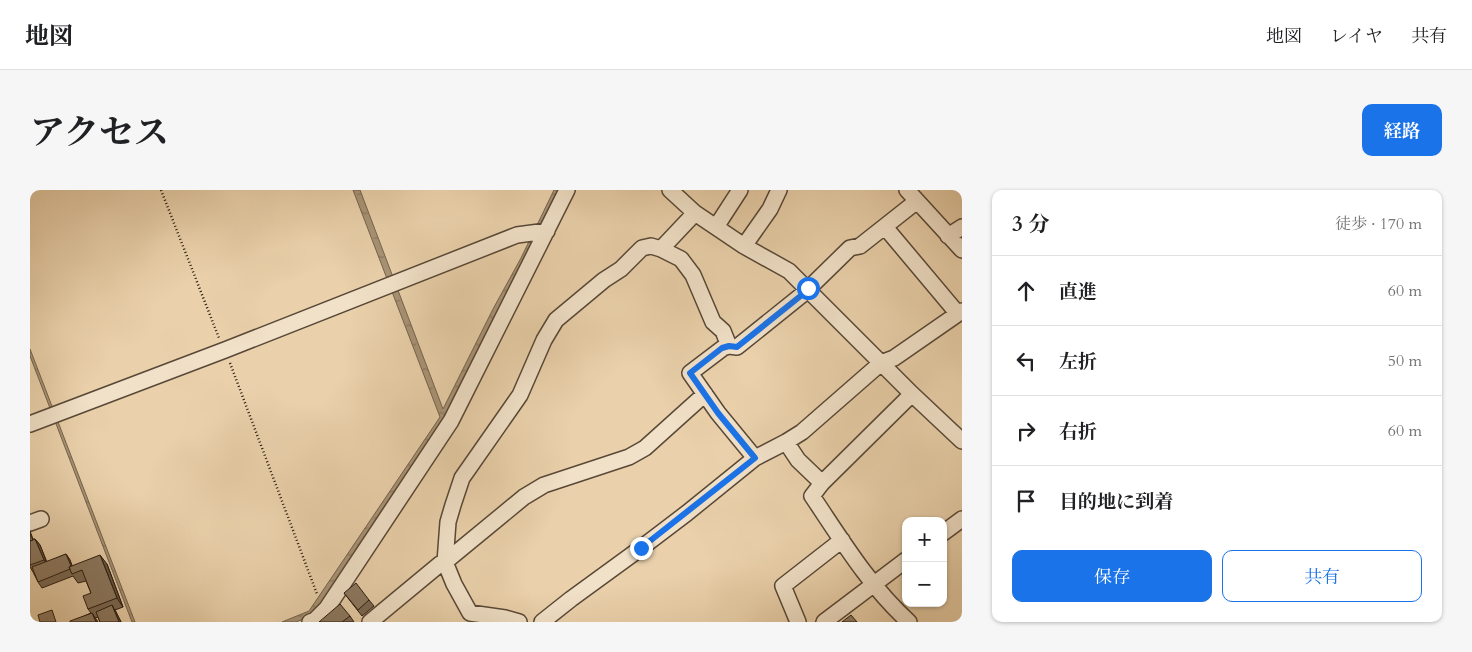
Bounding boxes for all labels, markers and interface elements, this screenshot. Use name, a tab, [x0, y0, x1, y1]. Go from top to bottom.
text: 地図	[25, 20, 73, 53]
text: 地図	[1266, 24, 1302, 49]
text: レイヤ	[1330, 24, 1383, 49]
text: 共有	[1411, 24, 1447, 49]
button: 経路	[1362, 104, 1442, 156]
text: アクセス	[30, 109, 169, 157]
text: 3 分	[1012, 210, 1049, 239]
text: 徒歩 · 170 m	[1335, 213, 1422, 235]
route start	[797, 277, 820, 300]
icon: ahead	[1012, 277, 1040, 305]
text: 直進	[1059, 279, 1097, 305]
text: 60 m	[1388, 280, 1422, 302]
icon: left	[1012, 347, 1040, 375]
text: 左折	[1059, 349, 1097, 375]
text: 50 m	[1388, 350, 1422, 372]
icon: right	[1012, 417, 1040, 445]
text: 右折	[1059, 419, 1097, 445]
text: 60 m	[1388, 420, 1422, 442]
icon: arrive	[1012, 487, 1040, 515]
text: 目的地に到着	[1059, 489, 1173, 515]
map controls	[902, 517, 947, 607]
button: +	[902, 517, 947, 562]
route end	[630, 537, 653, 560]
button: 保存	[1012, 550, 1212, 602]
button: 共有	[1222, 550, 1422, 602]
button: −	[902, 562, 947, 607]

